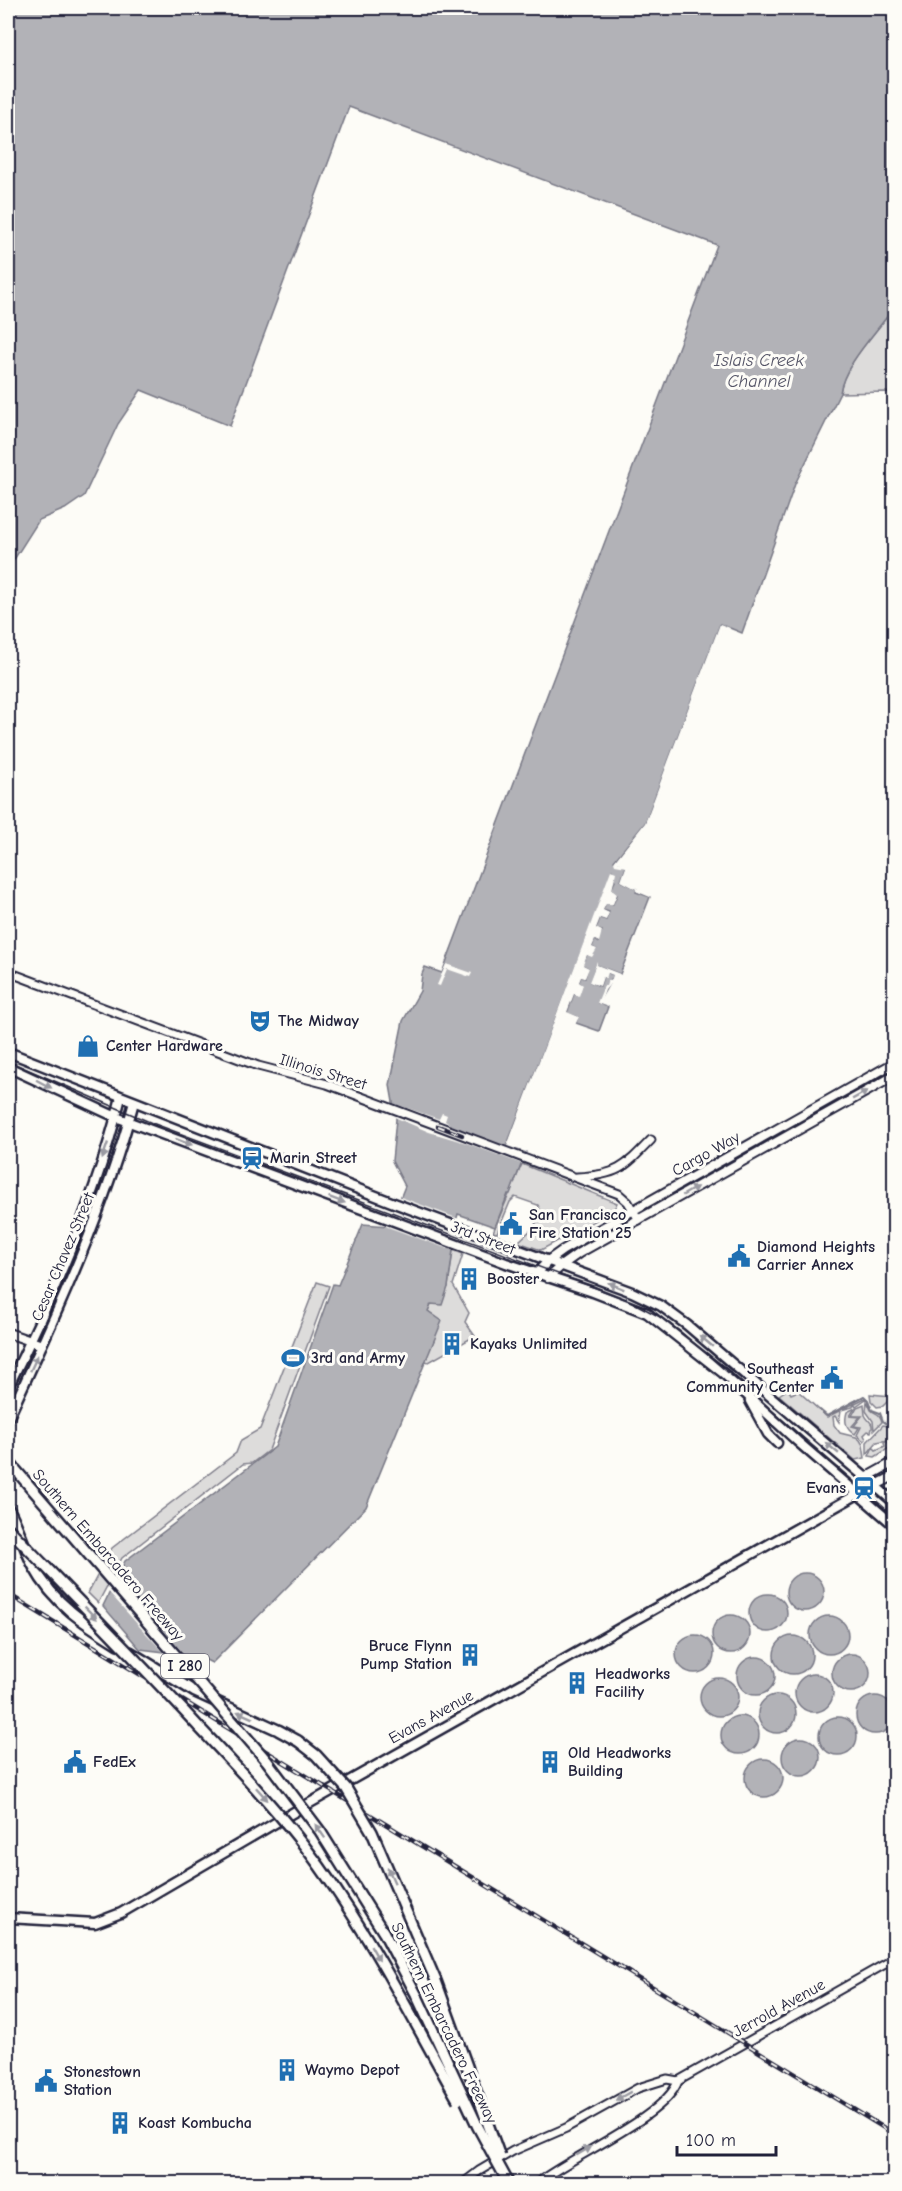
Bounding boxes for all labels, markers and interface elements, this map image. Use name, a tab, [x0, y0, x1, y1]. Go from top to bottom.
water label: Islais Creek Channel	[713, 350, 804, 392]
theatre icon: The Midway	[247, 1008, 273, 1034]
place label: The Midway	[278, 1012, 360, 1030]
shop icon: Center Hardware	[75, 1033, 101, 1059]
place label: Center Hardware	[106, 1037, 223, 1055]
street label: Illinois Street	[277, 1050, 369, 1094]
one-way arrow	[36, 1079, 53, 1089]
one-way arrow	[852, 1090, 869, 1100]
street label: Cargo Way	[669, 1128, 744, 1180]
one-way arrow	[175, 1138, 193, 1147]
one-way arrow	[100, 1142, 110, 1160]
station icon: Marin Street	[239, 1145, 265, 1171]
place label: Marin Street	[270, 1149, 357, 1167]
one-way arrow	[682, 1186, 699, 1196]
street label: Cesar Chavez Street	[28, 1190, 98, 1324]
one-way arrow	[329, 1195, 347, 1205]
place label: San Francisco Fire Station 25	[529, 1206, 632, 1242]
public building icon: San Francisco Fire Station 25	[498, 1211, 524, 1237]
street label: 3rd Street	[448, 1217, 518, 1259]
place label: Diamond Heights Carrier Annex	[757, 1238, 875, 1274]
public building icon: Diamond Heights Carrier Annex	[726, 1243, 752, 1269]
building icon: Booster	[456, 1266, 482, 1292]
place label: Booster	[487, 1270, 540, 1288]
one-way arrow	[606, 1281, 624, 1291]
building icon: Kayaks Unlimited	[439, 1331, 465, 1357]
place label: Kayaks Unlimited	[470, 1335, 587, 1353]
one-way arrow	[699, 1335, 714, 1348]
sports icon: 3rd and Army	[280, 1345, 306, 1371]
place label: 3rd and Army	[311, 1349, 406, 1367]
one-way arrow	[29, 1355, 38, 1372]
place label: Southeast Community Center	[686, 1360, 815, 1396]
public building icon: Southeast Community Center	[819, 1365, 845, 1391]
one-way arrow	[825, 1442, 840, 1455]
street label: Southern Embarcadero Freeway	[29, 1466, 188, 1645]
station icon: Evans	[851, 1475, 877, 1501]
place label: Evans	[806, 1479, 846, 1497]
one-way arrow	[84, 1606, 98, 1620]
place label: Bruce Flynn Pump Station	[360, 1637, 452, 1673]
building icon: Bruce Flynn Pump Station	[457, 1642, 483, 1668]
road number: I 280	[161, 1654, 209, 1678]
place label: Headworks Facility	[595, 1665, 670, 1701]
building icon: Headworks Facility	[564, 1670, 590, 1696]
street label: Evans Avenue	[386, 1686, 476, 1748]
one-way arrow	[237, 1710, 254, 1719]
place label: Old Headworks Building	[568, 1744, 671, 1780]
public building icon: FedEx	[62, 1749, 88, 1775]
building icon: Old Headworks Building	[537, 1749, 563, 1775]
place label: FedEx	[93, 1753, 136, 1771]
one-way arrow	[255, 1787, 268, 1802]
one-way arrow	[314, 1824, 326, 1840]
one-way arrow	[386, 1866, 396, 1884]
street label: Southern Embarcadero Freeway	[387, 1920, 501, 2127]
one-way arrow	[370, 1944, 380, 1961]
street label: Jerrold Avenue	[730, 1975, 828, 2041]
building icon: Waymo Depot	[274, 2057, 300, 2083]
place label: Waymo Depot	[305, 2061, 400, 2079]
place label: Stonestown Station	[64, 2063, 141, 2099]
public building icon: Stonestown Station	[33, 2068, 59, 2094]
one-way arrow	[614, 2091, 631, 2101]
building icon: Koast Kombucha	[107, 2110, 133, 2136]
place label: Koast Kombucha	[138, 2114, 252, 2132]
scale bar	[677, 2119, 776, 2157]
text: 100 m	[686, 2130, 736, 2151]
one-way arrow	[576, 2146, 592, 2157]

